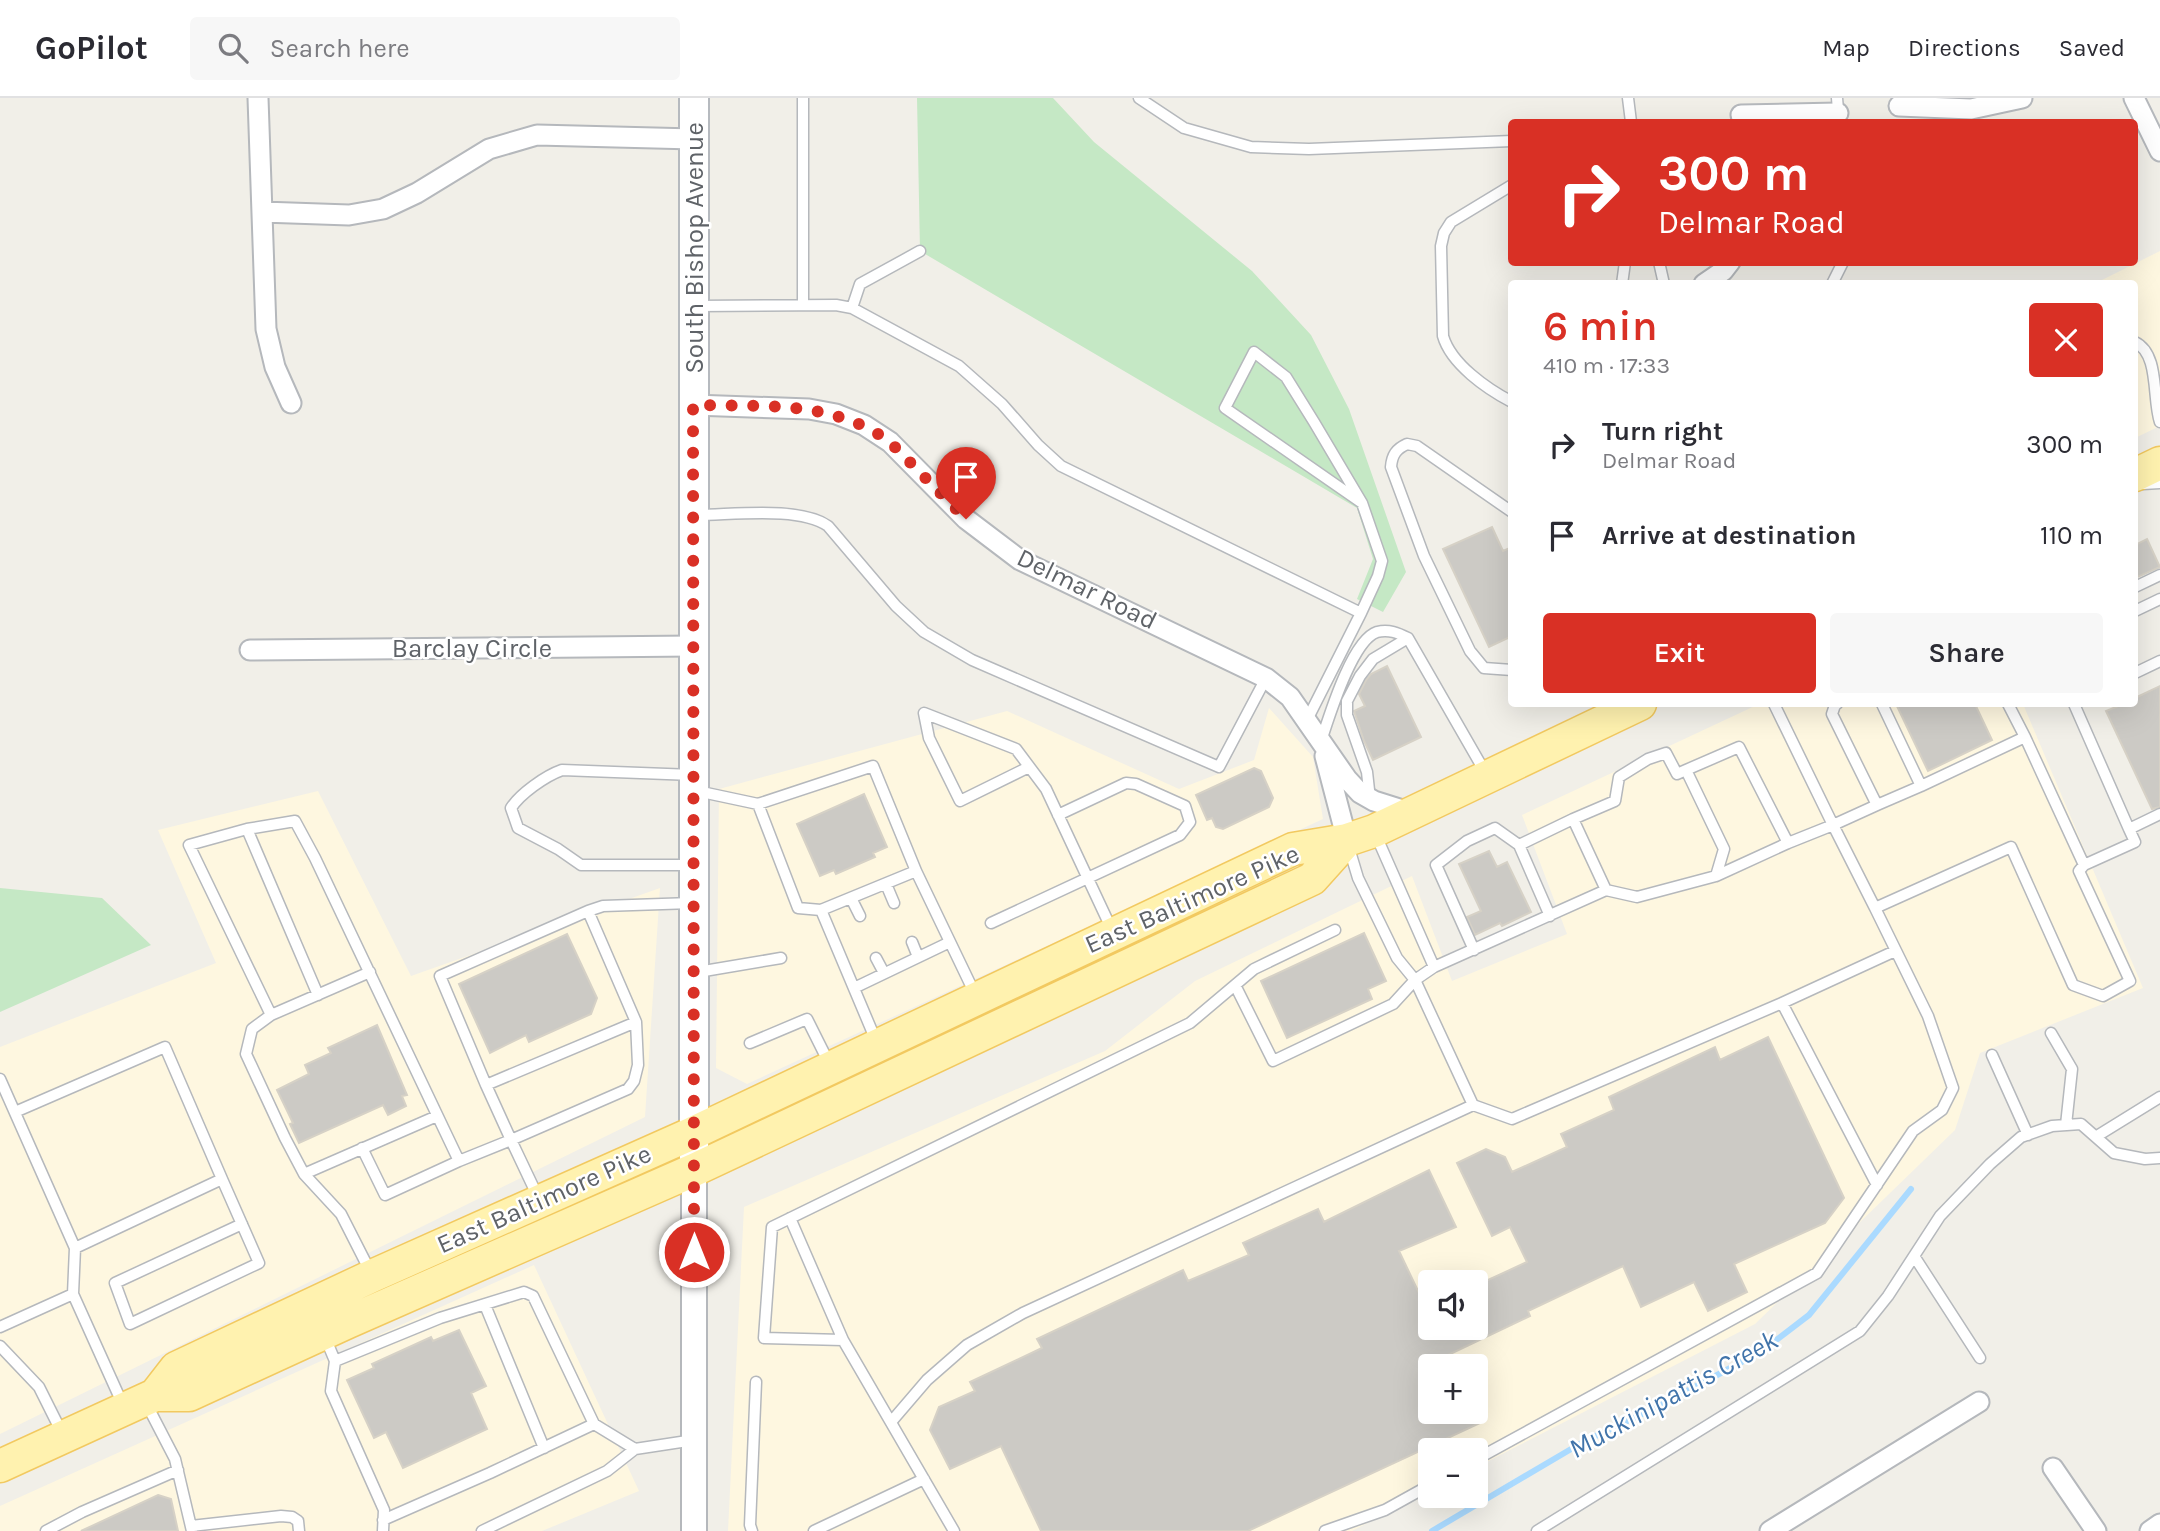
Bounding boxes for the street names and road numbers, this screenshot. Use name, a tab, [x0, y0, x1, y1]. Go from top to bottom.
street label: South Bishop Avenue	[679, 122, 710, 374]
street label: Delmar Road	[1012, 542, 1162, 636]
street label: Barclay Circle	[392, 633, 552, 664]
street label: East Baltimore Pike	[1080, 838, 1304, 960]
street label: East Baltimore Pike	[432, 1138, 656, 1260]

